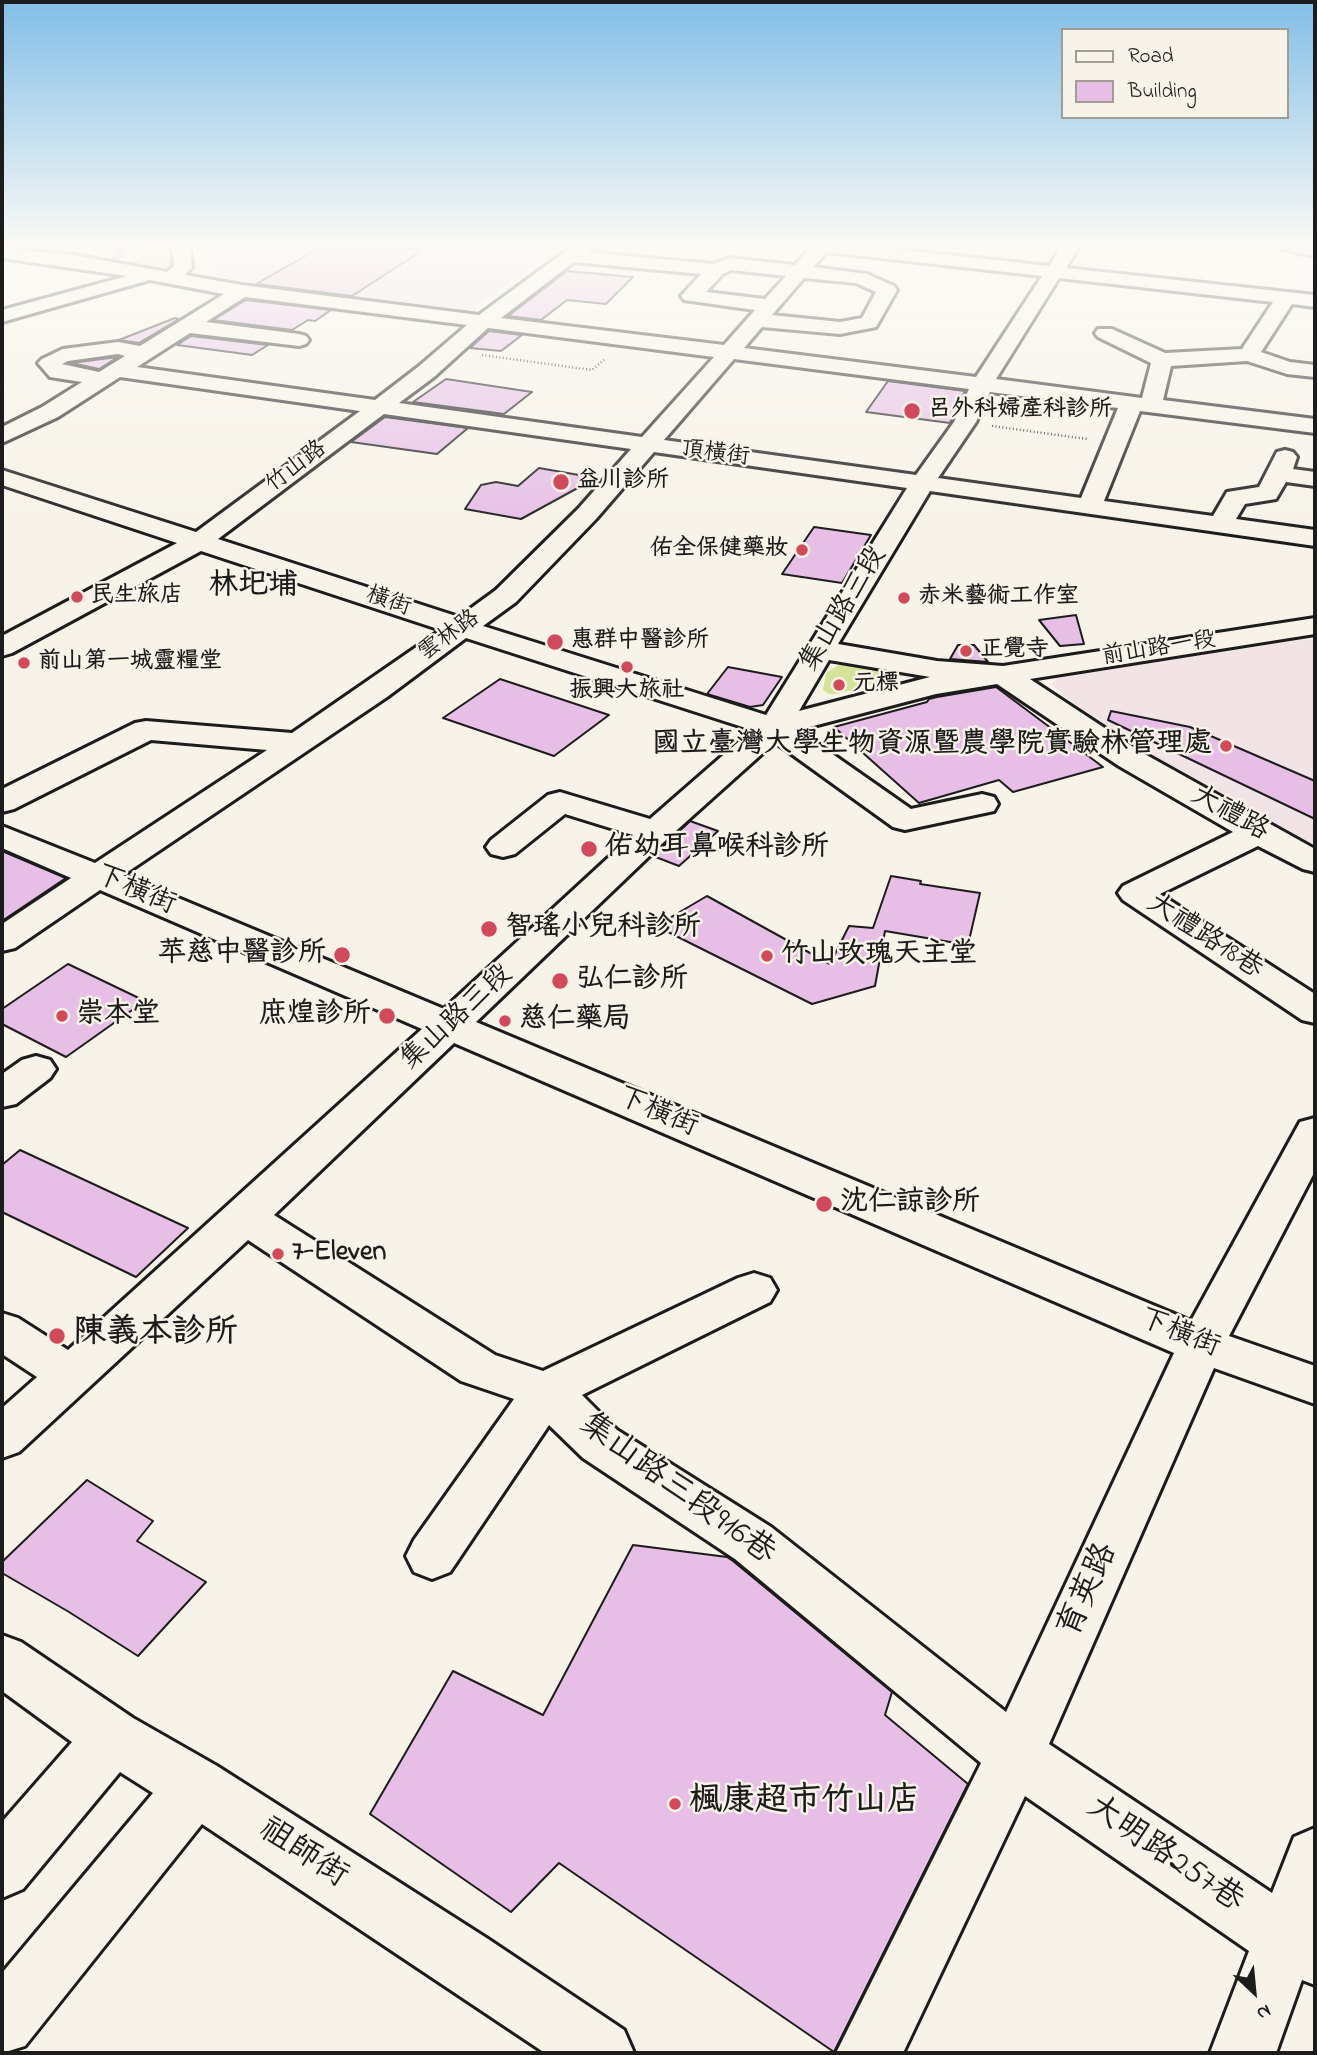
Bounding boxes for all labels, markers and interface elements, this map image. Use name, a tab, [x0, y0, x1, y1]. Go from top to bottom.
legend	[1062, 28, 1289, 119]
text: Road	[1128, 42, 1174, 72]
text: Building	[1128, 77, 1197, 107]
place label: 呂外科婦產科診所	[928, 397, 1112, 425]
marker: 呂外科婦產科診所	[902, 401, 922, 421]
street label: 竹山路	[261, 436, 333, 500]
street label: 頂橫街	[679, 437, 751, 473]
place label: 益川診所	[577, 468, 669, 496]
marker: 益川診所	[551, 472, 571, 492]
place label: 佑全保健藥妝	[650, 536, 788, 564]
street label: 集山路三段	[795, 541, 895, 679]
marker: 佑全保健藥妝	[794, 542, 810, 558]
district label: 林圯埔	[208, 570, 298, 606]
street label: 橫街	[362, 582, 414, 624]
place label: 民生旅店	[91, 583, 183, 611]
place label: 赤米藝術工作室	[918, 584, 1079, 612]
marker: 民生旅店	[69, 589, 85, 605]
marker: 赤米藝術工作室	[896, 590, 912, 606]
street label: 雲林路	[414, 606, 486, 668]
street label: 前山路一段	[1100, 627, 1218, 673]
place label: 惠群中醫診所	[571, 628, 709, 656]
marker: 惠群中醫診所	[545, 632, 565, 652]
place label: 正覺寺	[980, 637, 1049, 665]
marker: 正覺寺	[958, 643, 974, 659]
place label: 前山第一城靈糧堂	[38, 649, 222, 677]
marker: 前山第一城靈糧堂	[16, 655, 32, 671]
marker: 振興大旅社	[619, 659, 635, 675]
place label: 元標	[853, 671, 899, 699]
marker: 元標	[831, 677, 847, 693]
place label: 振興大旅社	[570, 678, 684, 706]
place label: 國立臺灣大學生物資源暨農學院實驗林管理處	[652, 729, 1212, 763]
marker: 國立臺灣大學生物資源暨農學院實驗林管理處	[1218, 738, 1234, 754]
street label: 大禮路	[1184, 780, 1274, 850]
place label: 佑幼耳鼻喉科診所	[605, 832, 829, 866]
marker: 佑幼耳鼻喉科診所	[579, 839, 599, 859]
street label: 下橫街	[90, 860, 180, 924]
street label: 大禮路18巷	[1140, 888, 1268, 988]
place label: 智瑤小兒科診所	[505, 912, 701, 946]
marker: 智瑤小兒科診所	[479, 919, 499, 939]
place label: 苹慈中醫診所	[158, 938, 326, 972]
place label: 竹山玫瑰天主堂	[781, 939, 977, 973]
marker: 苹慈中醫診所	[332, 945, 352, 965]
marker: 竹山玫瑰天主堂	[759, 948, 775, 964]
street label: 集山路三段	[395, 959, 521, 1079]
place label: 弘仁診所	[576, 964, 688, 998]
marker: 弘仁診所	[550, 971, 570, 991]
place label: 崇本堂	[76, 999, 160, 1033]
place label: 庶煌診所	[259, 999, 371, 1033]
place label: 慈仁藥局	[519, 1004, 631, 1038]
marker: 庶煌診所	[377, 1006, 397, 1026]
marker: 崇本堂	[54, 1008, 70, 1024]
marker: 慈仁藥局	[497, 1013, 513, 1029]
street label: 下橫街	[612, 1082, 702, 1146]
place label: 沈仁諒診所	[840, 1187, 980, 1221]
marker: 沈仁諒診所	[814, 1194, 834, 1214]
place label: 7-Eleven	[292, 1237, 386, 1271]
marker: 7-Eleven	[270, 1246, 286, 1262]
street label: 下橫街	[1134, 1304, 1224, 1366]
place label: 陳義本診所	[73, 1316, 238, 1356]
marker: 陳義本診所	[47, 1326, 67, 1346]
street label: 集山路三段916巷	[570, 1407, 782, 1575]
street label: 育英路	[1052, 1538, 1128, 1644]
place label: 楓康超市竹山店	[689, 1784, 920, 1824]
street label: 大明路257巷	[1078, 1789, 1250, 1923]
marker: 楓康超市竹山店	[667, 1796, 683, 1812]
street label: 祖師街	[250, 1811, 354, 1899]
north arrow	[1219, 1957, 1289, 2027]
text: N	[1252, 1996, 1275, 2026]

